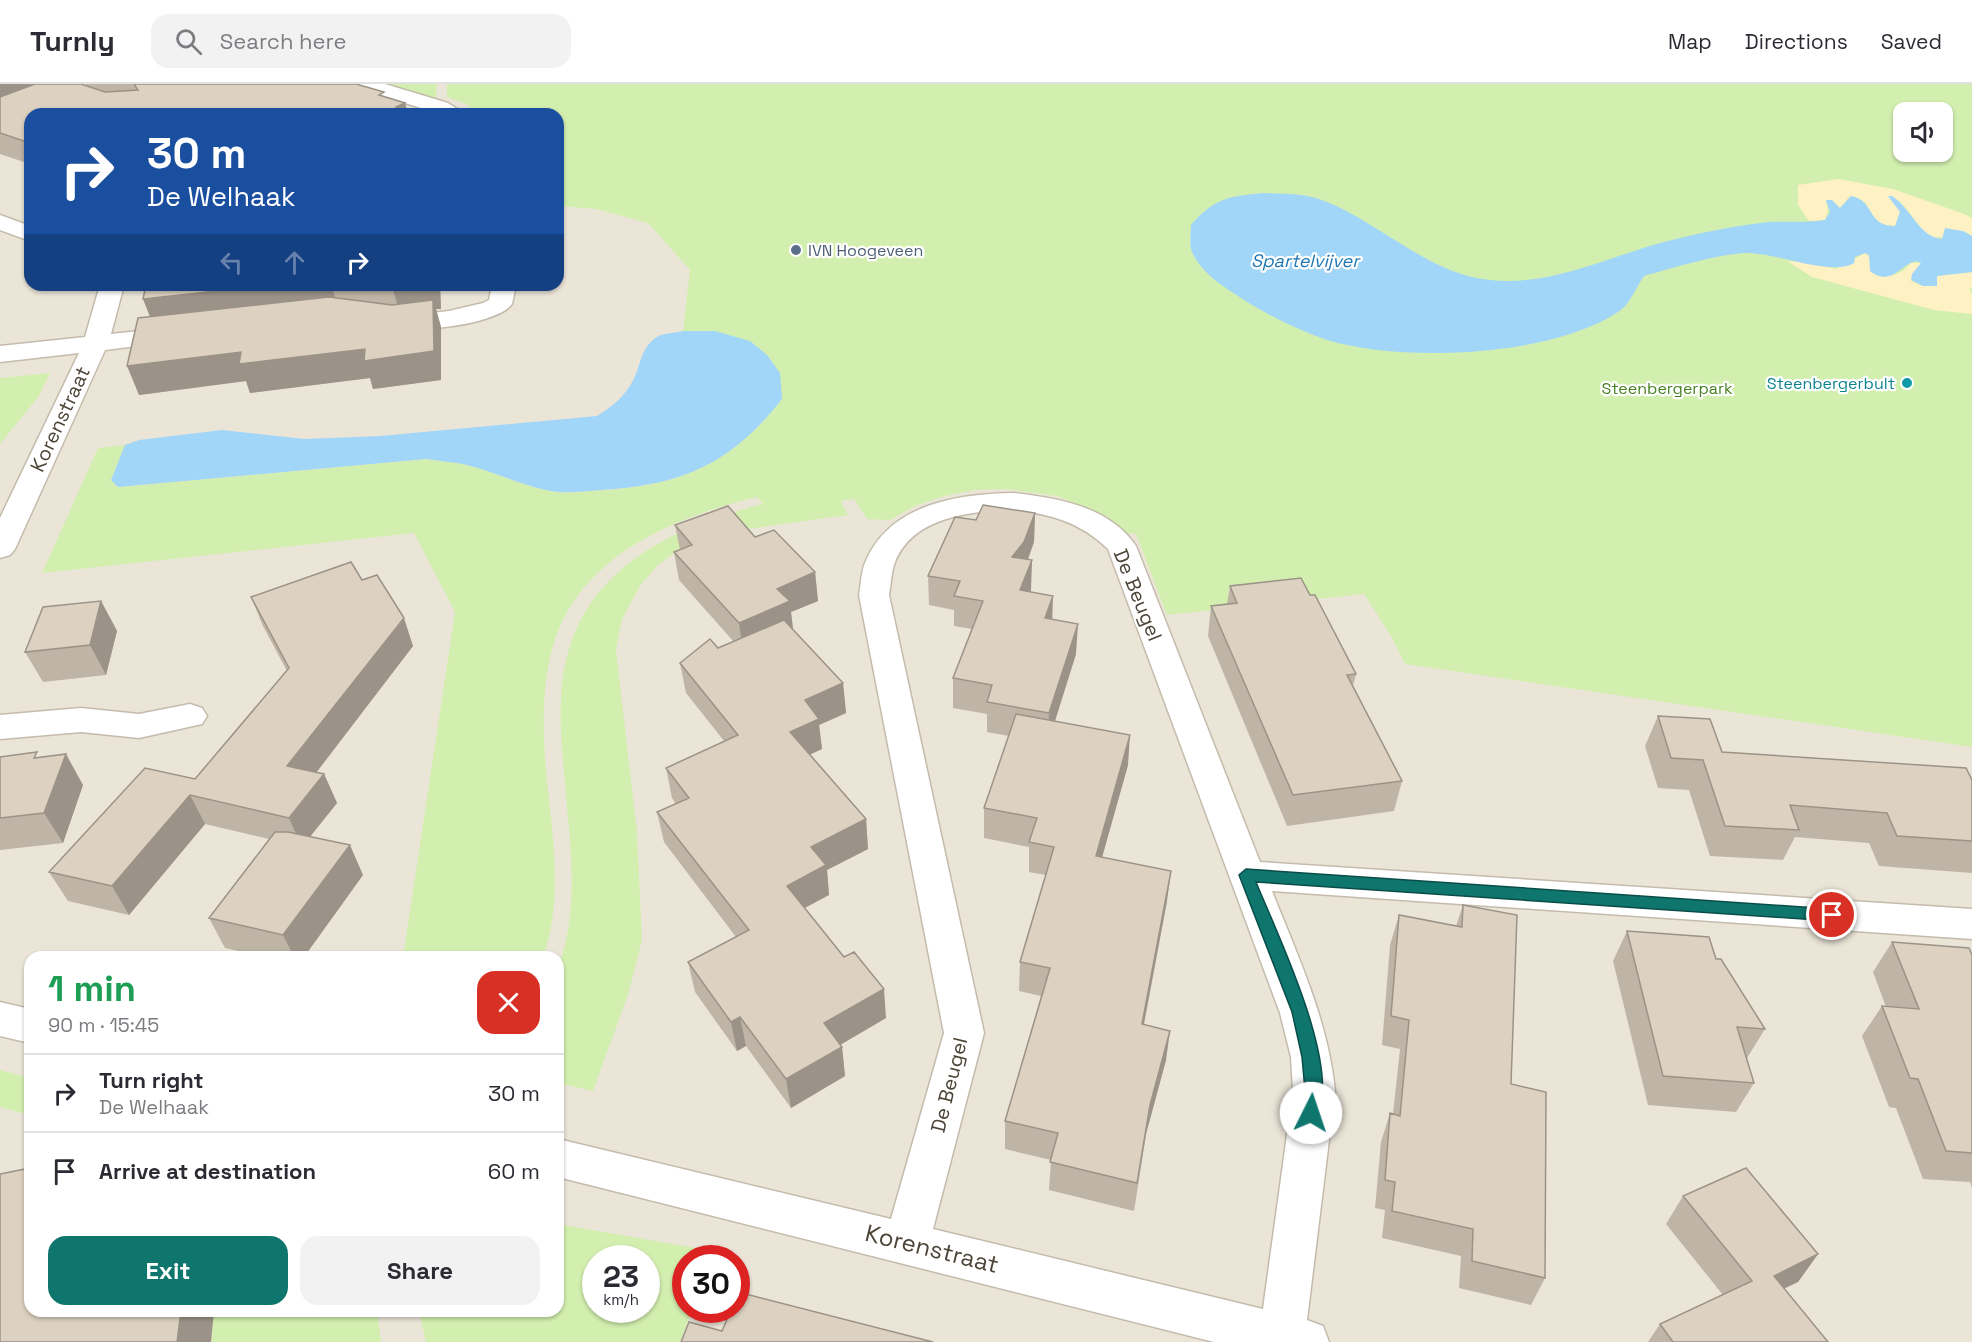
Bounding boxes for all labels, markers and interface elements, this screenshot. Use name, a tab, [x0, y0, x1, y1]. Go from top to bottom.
search box	[151, 14, 571, 68]
text: Turnly	[30, 23, 115, 59]
icon: search	[172, 25, 205, 58]
text: Search here	[220, 27, 347, 55]
text: Map	[1668, 28, 1712, 55]
text: Directions	[1745, 28, 1848, 55]
text: Saved	[1881, 28, 1942, 55]
map controls	[1893, 102, 1953, 162]
button: sound	[1893, 102, 1953, 162]
text: 30 m	[147, 127, 246, 180]
icon: right	[48, 132, 126, 210]
text: De Welhaak	[147, 179, 296, 214]
place label: IVN Hoogeveen	[808, 240, 923, 261]
marker: IVN Hoogeveen	[789, 243, 803, 257]
icon: left	[215, 246, 248, 279]
icon: ahead	[278, 246, 311, 279]
icon: right	[341, 246, 374, 279]
water label: Spartelvijver	[1251, 249, 1361, 272]
street label: Korenstraat	[24, 362, 96, 476]
place label: Steenbergerbult	[1767, 373, 1895, 394]
marker: Steenbergerbult	[1900, 376, 1914, 390]
park label: Steenbergerpark	[1601, 378, 1733, 399]
street label: De Beugel	[1108, 545, 1168, 645]
pin	[1806, 889, 1857, 940]
icon: arrive	[1815, 898, 1848, 931]
text: 1 min	[48, 966, 136, 1012]
button: close	[477, 971, 540, 1034]
text: 90 m · 15:45	[48, 1012, 159, 1038]
street label: De Beugel	[925, 1035, 973, 1135]
text: Turn right	[99, 1066, 204, 1094]
icon: right	[48, 1077, 81, 1110]
text: 30 m	[488, 1079, 540, 1107]
position arrow	[1279, 1081, 1343, 1145]
text: De Welhaak	[99, 1094, 209, 1120]
icon: arrive	[48, 1155, 81, 1188]
text: Arrive at destination	[99, 1157, 316, 1185]
text: 60 m	[488, 1157, 540, 1185]
street label: Korenstraat	[862, 1217, 1002, 1280]
button: Exit	[48, 1236, 288, 1305]
button: Share	[300, 1236, 540, 1305]
speed limit sign: 30	[672, 1245, 750, 1323]
text: 23	[603, 1257, 639, 1296]
text: km/h	[603, 1290, 639, 1309]

